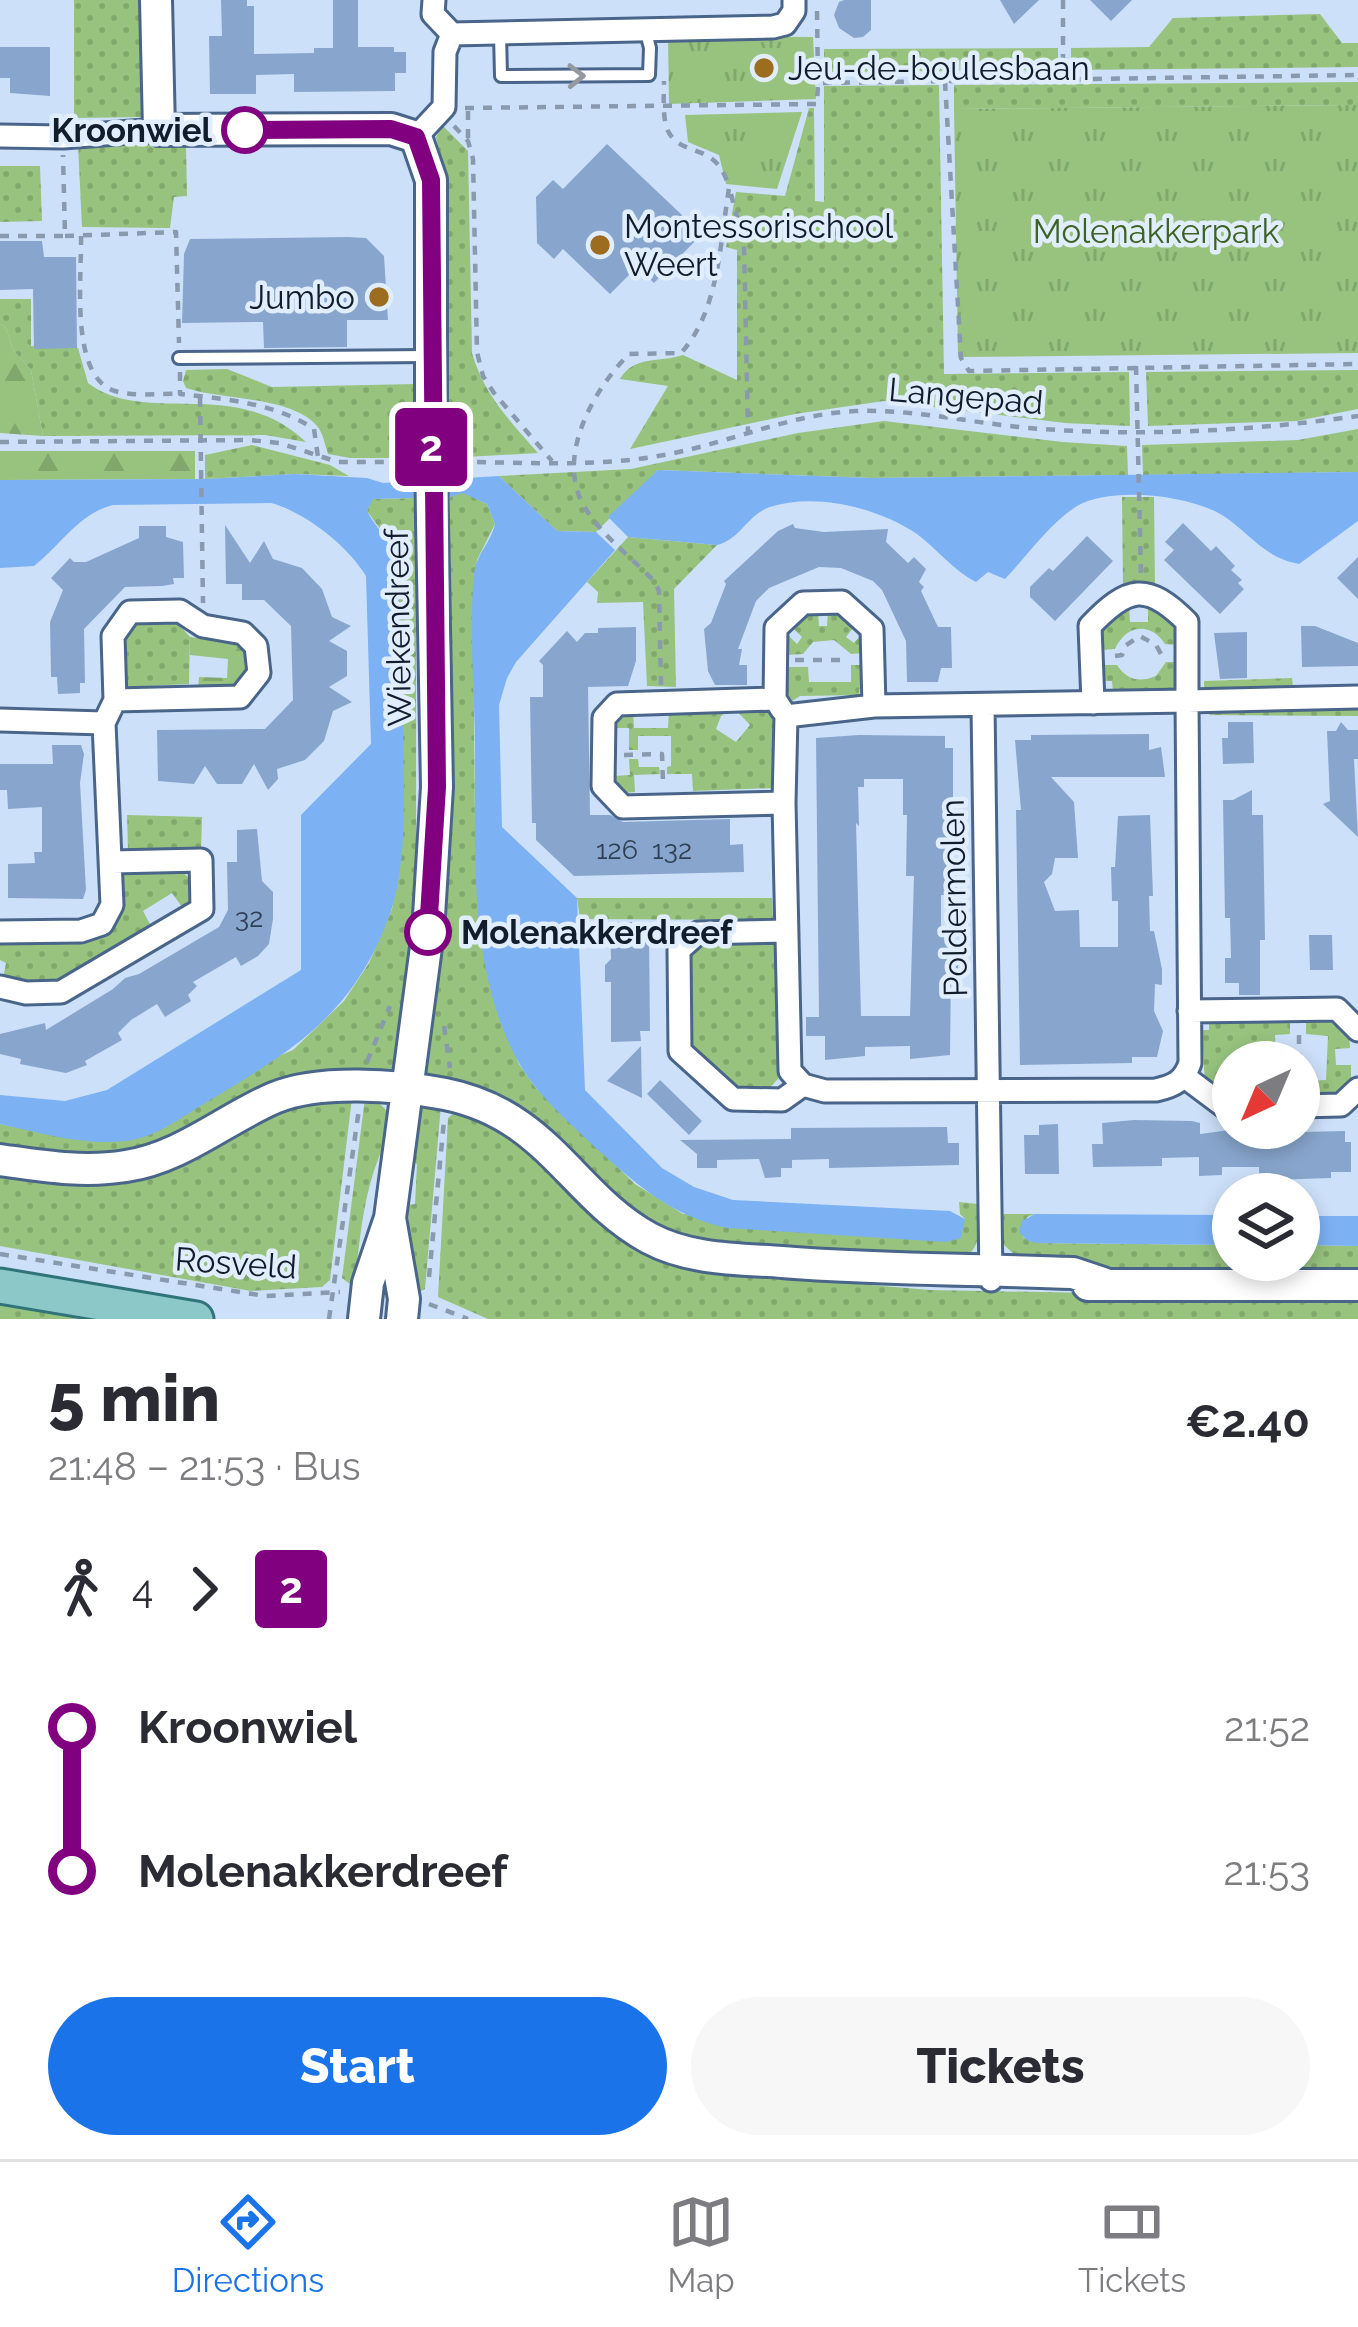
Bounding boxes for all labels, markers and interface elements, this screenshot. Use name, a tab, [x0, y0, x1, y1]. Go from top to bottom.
place label: Jeu-de-boulesbaan	[788, 49, 1090, 88]
marker: Jeu-de-boulesbaan	[751, 55, 777, 81]
one-way arrow	[567, 63, 586, 89]
marker: Kroonwiel	[223, 108, 267, 152]
place label: Kroonwiel	[51, 111, 213, 150]
place label: Montessorischool Weert	[624, 207, 894, 284]
park label: Molenakkerpark	[1033, 212, 1280, 251]
marker: Montessorischool Weert	[587, 232, 613, 258]
place label: Jumbo	[249, 278, 355, 317]
marker: Jumbo	[366, 284, 392, 310]
street label: Langepad	[887, 370, 1045, 422]
line badge: 2	[392, 408, 470, 486]
text: 2	[419, 422, 443, 471]
street label: Wiekendreef	[377, 528, 419, 727]
street label: Poldermolen	[933, 799, 975, 997]
house number: 126	[596, 834, 638, 865]
house number: 132	[652, 834, 692, 865]
house number: 32	[235, 902, 263, 933]
marker: Molenakkerdreef	[406, 910, 450, 954]
place label: Molenakkerdreef	[461, 913, 734, 952]
north arrow	[1212, 1041, 1320, 1149]
map controls	[1212, 1041, 1320, 1281]
button: layers	[1212, 1173, 1320, 1281]
street label: Rosveld	[174, 1239, 298, 1287]
text: 5 min	[48, 1359, 220, 1436]
text: €2.40	[1185, 1395, 1310, 1448]
text: 21:48 – 21:53 · Bus	[48, 1443, 361, 1489]
icon: walk	[48, 1556, 114, 1622]
icon: forward	[171, 1556, 237, 1622]
text: 2	[279, 1564, 303, 1613]
text: 4	[132, 1566, 153, 1612]
text: Kroonwiel	[138, 1701, 357, 1754]
text: 21:52	[1224, 1704, 1310, 1750]
text: Molenakkerdreef	[138, 1845, 508, 1898]
text: 21:53	[1224, 1848, 1310, 1894]
button: Start	[48, 1997, 667, 2135]
button: Tickets	[691, 1997, 1310, 2135]
tab: Directions	[172, 2189, 324, 2300]
tab: Map	[668, 2189, 735, 2300]
tab: Tickets	[1078, 2189, 1186, 2300]

